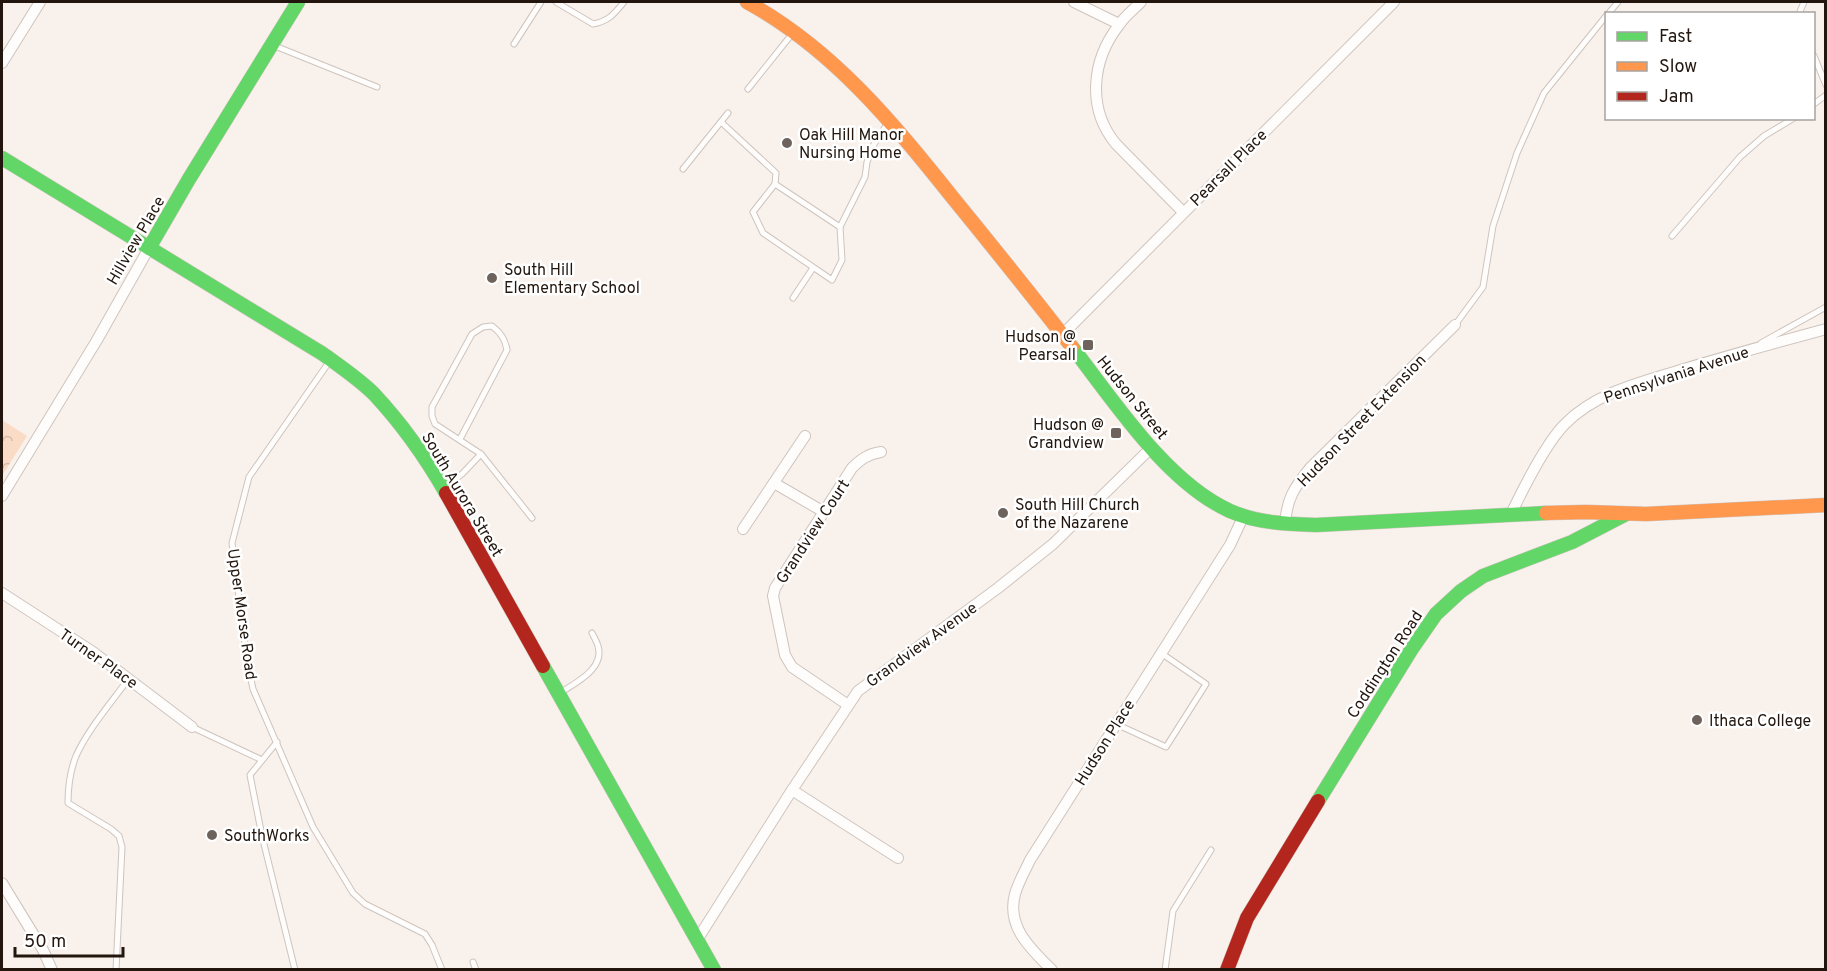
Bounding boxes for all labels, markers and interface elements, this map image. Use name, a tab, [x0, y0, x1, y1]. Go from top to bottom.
legend	[1605, 12, 1815, 120]
text: Fast	[1659, 26, 1692, 49]
text: Slow	[1659, 56, 1697, 79]
text: Jam	[1659, 86, 1694, 109]
place label: Oak Hill Manor Nursing Home	[799, 126, 904, 164]
street label: Pearsall Place	[1187, 126, 1272, 211]
marker: Oak Hill Manor Nursing Home	[780, 136, 794, 150]
street label: Hillview Place	[103, 193, 170, 289]
place label: South Hill Elementary School	[504, 261, 640, 299]
marker: South Hill Elementary School	[485, 271, 499, 285]
place label: Hudson @ Pearsall	[1005, 328, 1076, 366]
marker: Hudson @ Pearsall	[1081, 338, 1095, 352]
street label: Pennsylvania Avenue	[1601, 343, 1752, 409]
street label: Hudson Street Extension	[1294, 351, 1431, 492]
street label: Hudson Street	[1092, 352, 1171, 444]
place label: Hudson @ Grandview	[1028, 416, 1104, 454]
marker: Hudson @ Grandview	[1109, 426, 1123, 440]
street label: South Aurora Street	[416, 429, 506, 561]
street label: Grandview Court	[772, 476, 855, 588]
place label: South Hill Church of the Nazarene	[1015, 496, 1139, 534]
marker: South Hill Church of the Nazarene	[996, 506, 1010, 520]
street label: Upper Morse Road	[222, 547, 260, 681]
street label: Grandview Avenue	[863, 599, 982, 693]
street label: Coddington Road	[1343, 607, 1428, 723]
street label: Turner Place	[55, 625, 141, 694]
street label: Hudson Place	[1071, 696, 1140, 790]
place label: Ithaca College	[1709, 712, 1811, 732]
marker: Ithaca College	[1690, 713, 1704, 727]
place label: SouthWorks	[224, 827, 310, 847]
marker: SouthWorks	[205, 828, 219, 842]
scale bar	[15, 920, 123, 958]
text: 50 m	[24, 931, 66, 954]

